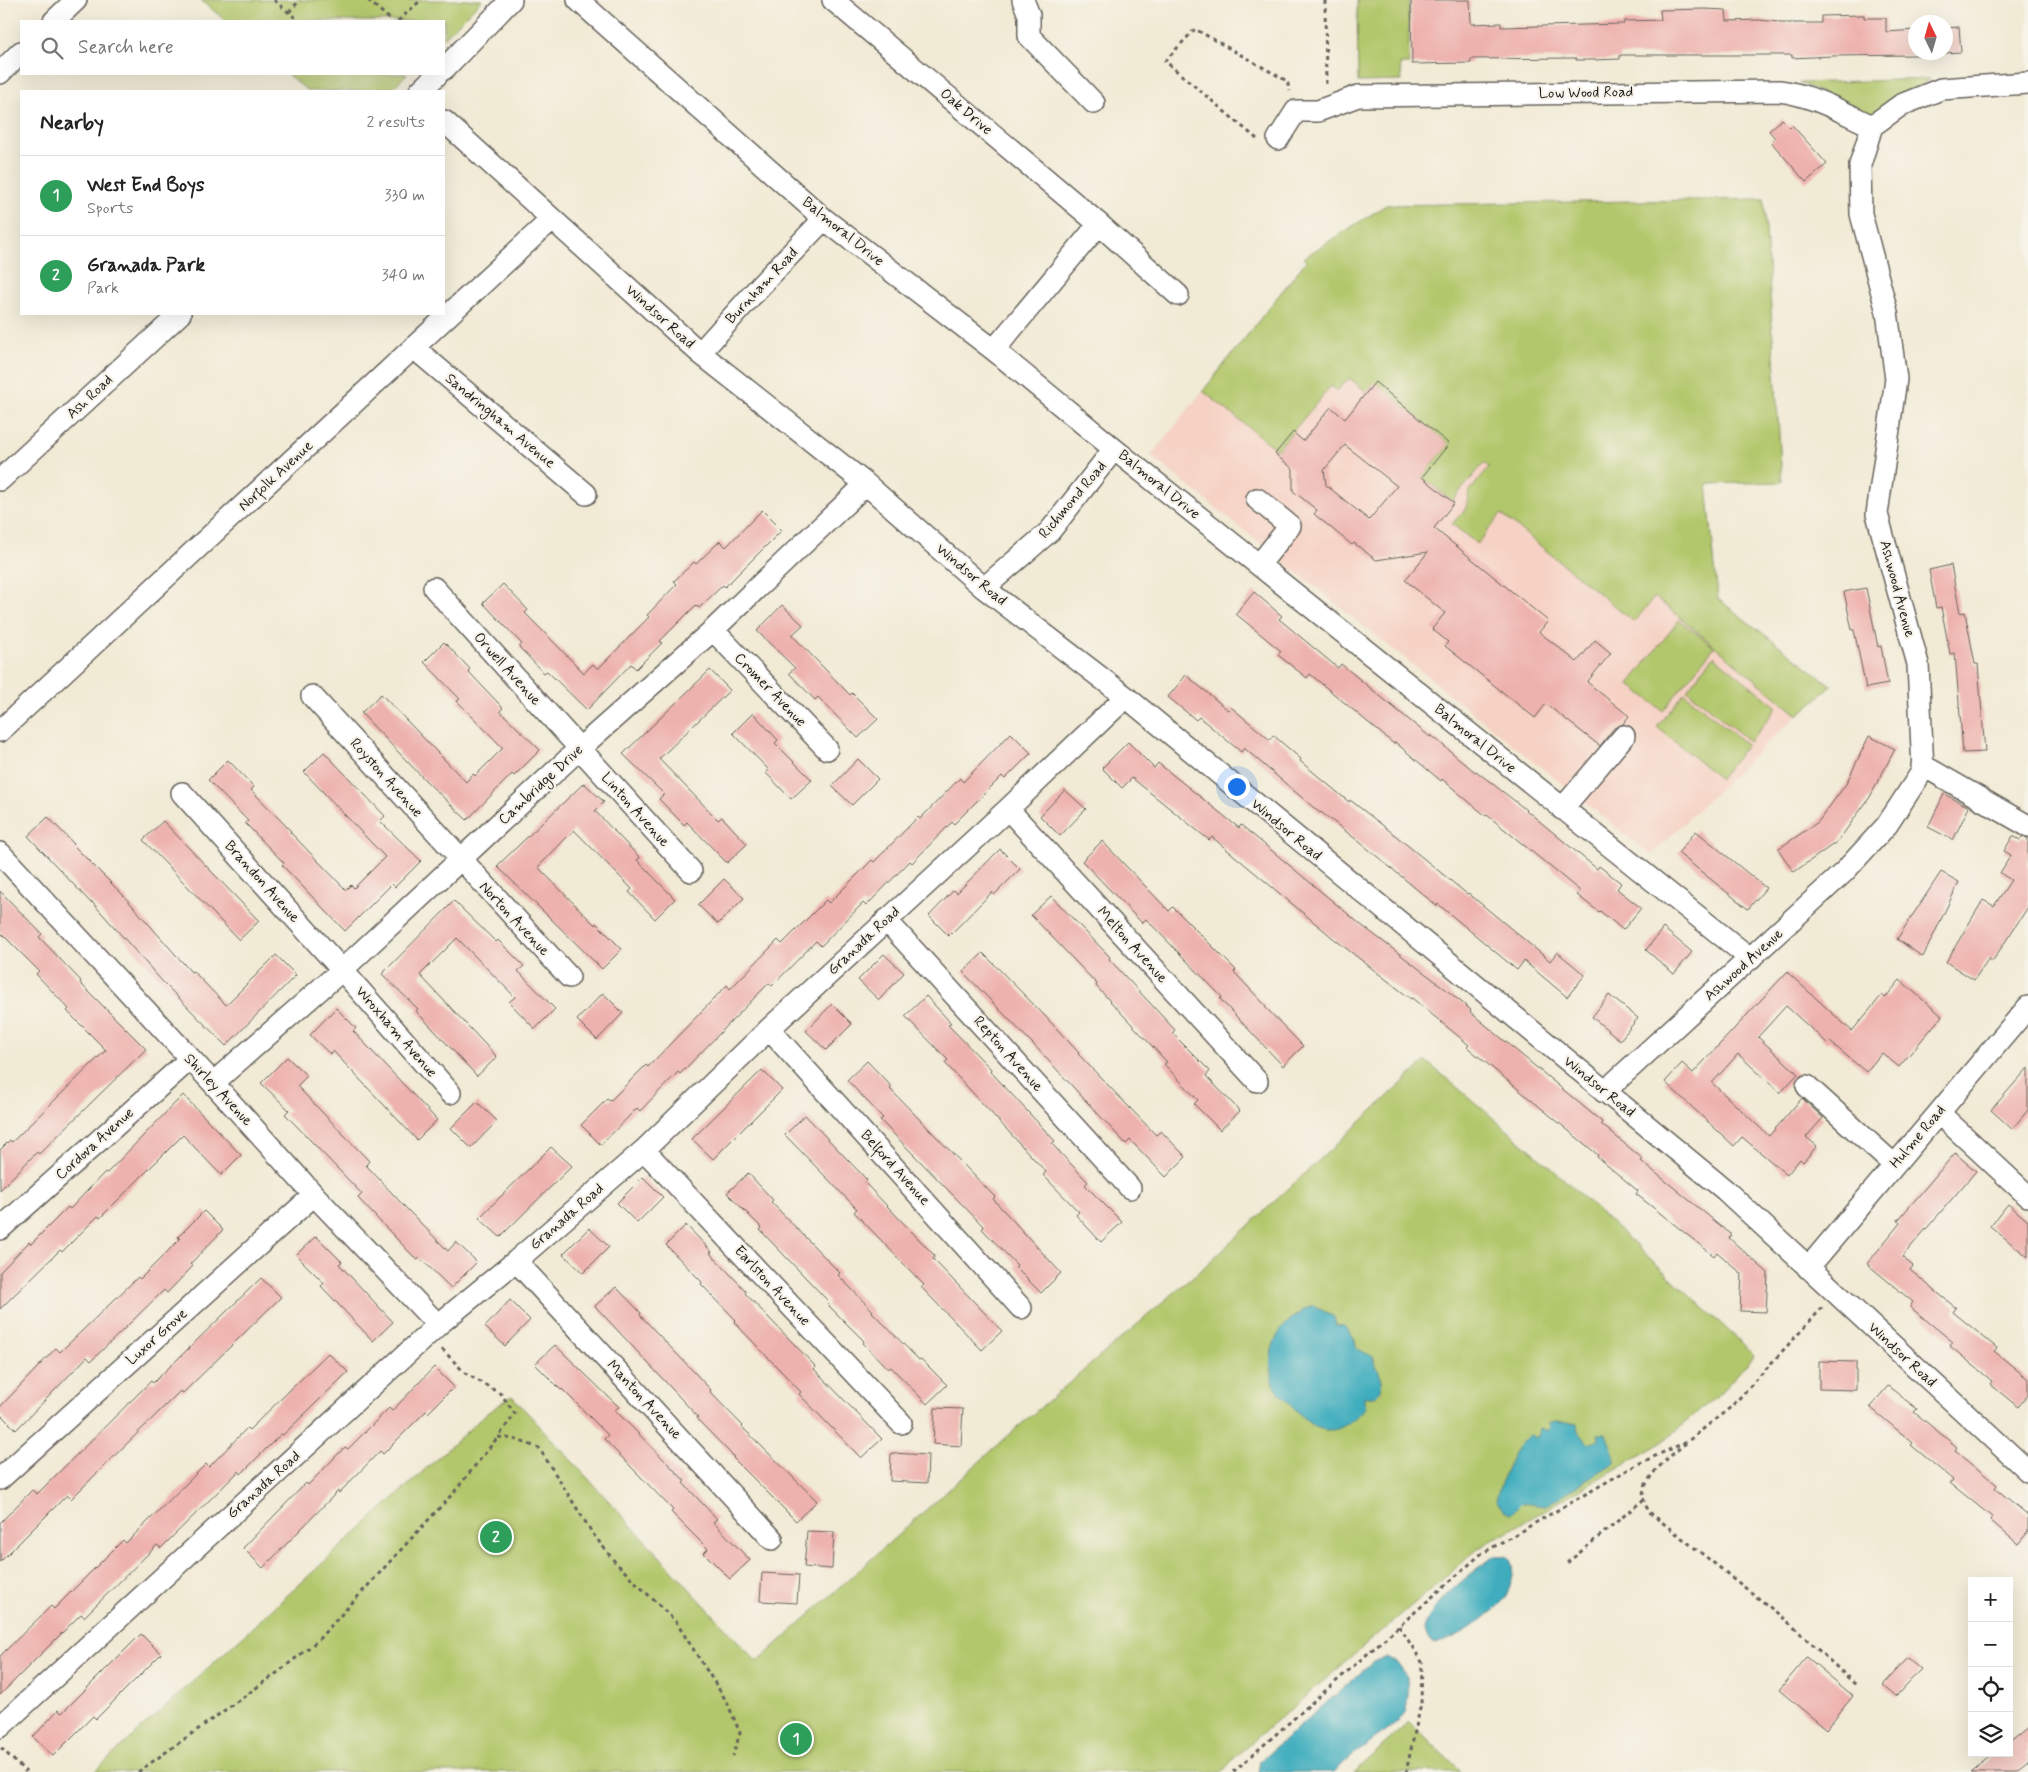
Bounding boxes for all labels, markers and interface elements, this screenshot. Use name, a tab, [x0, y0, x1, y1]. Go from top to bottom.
north arrow	[1908, 15, 1953, 60]
search box	[20, 20, 445, 75]
icon: search	[38, 34, 66, 62]
text: Search here	[78, 35, 174, 60]
street label: Low Wood Road	[1539, 82, 1633, 104]
street label: Oak Drive	[935, 84, 997, 140]
text: Nearby	[40, 109, 104, 137]
text: 2 results	[367, 112, 425, 133]
text: West End Boys	[87, 173, 205, 198]
text: 1	[52, 185, 60, 206]
text: 330 m	[384, 185, 425, 206]
street label: Balmoral Drive	[798, 193, 888, 271]
text: Sports	[87, 198, 133, 219]
street label: Burnham Road	[721, 243, 803, 329]
text: Granada Park	[87, 253, 205, 278]
text: 2	[52, 265, 60, 286]
text: 340 m	[381, 265, 425, 286]
text: Park	[87, 278, 119, 299]
street label: Windsor Road	[621, 280, 699, 354]
street label: Sandringham Avenue	[440, 369, 559, 474]
street label: Ash Road	[63, 370, 117, 424]
street label: Norfolk Avenue	[234, 436, 319, 517]
street label: Balmoral Drive	[1114, 446, 1204, 524]
street label: Richmond Road	[1035, 457, 1111, 543]
street label: Ashwood Avenue	[1874, 538, 1920, 640]
street label: Windsor Road	[931, 539, 1011, 611]
street label: Orwell Avenue	[469, 628, 545, 710]
street label: Cromer Avenue	[729, 648, 811, 732]
street label: Balmoral Drive	[1430, 700, 1520, 778]
street label: Royston Avenue	[345, 734, 427, 822]
street label: Cambridge Drive	[494, 740, 589, 830]
street label: Linton Avenue	[596, 768, 674, 852]
your location	[1224, 774, 1250, 800]
street label: Windsor Road	[1246, 794, 1326, 866]
street label: Brandon Avenue	[220, 837, 304, 927]
street label: Norton Avenue	[474, 877, 554, 961]
street label: Granada Road	[823, 902, 905, 980]
street label: Melton Avenue	[1092, 902, 1172, 988]
street label: Ashwood Avenue	[1700, 924, 1788, 1006]
street label: Wroxham Avenue	[351, 982, 441, 1082]
street label: Repton Avenue	[969, 1012, 1047, 1096]
street label: Shirley Avenue	[179, 1049, 257, 1131]
street label: Windsor Road	[1559, 1052, 1639, 1122]
street label: Hulme Road	[1886, 1101, 1950, 1173]
street label: Cordova Avenue	[51, 1103, 139, 1185]
street label: Belford Avenue	[854, 1126, 934, 1211]
street label: Granada Road	[526, 1179, 608, 1255]
street label: Earlston Avenue	[729, 1241, 815, 1331]
street label: Luxor Grove	[122, 1304, 192, 1370]
street label: Windsor Road	[1863, 1318, 1941, 1392]
street label: Manton Avenue	[602, 1356, 686, 1444]
street label: Granada Road	[223, 1447, 305, 1523]
pin: 2	[480, 1518, 512, 1556]
map controls	[1968, 1577, 2013, 1757]
button: +	[1968, 1577, 2013, 1622]
button: −	[1968, 1622, 2013, 1667]
button: locate	[1968, 1667, 2013, 1712]
button: layers	[1968, 1712, 2013, 1757]
pin: 1	[780, 1720, 812, 1758]

